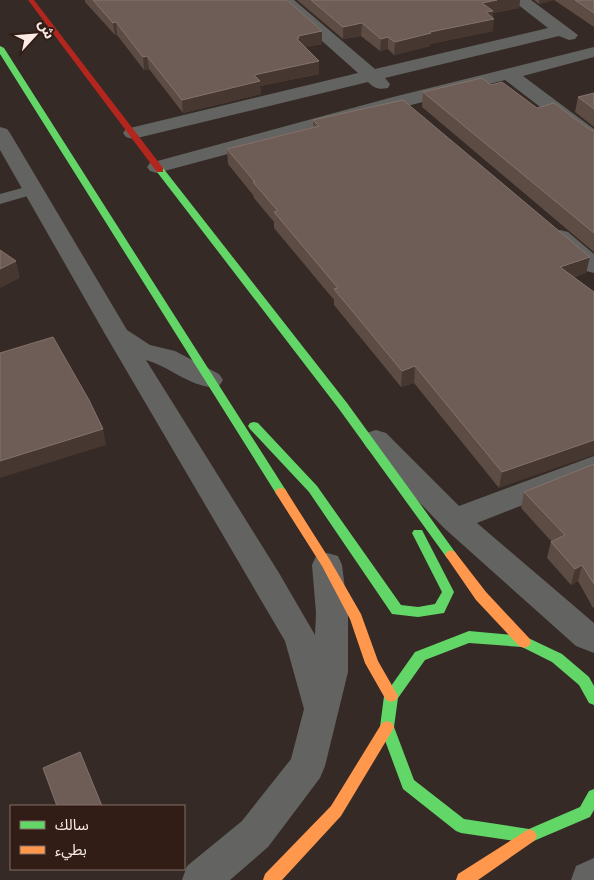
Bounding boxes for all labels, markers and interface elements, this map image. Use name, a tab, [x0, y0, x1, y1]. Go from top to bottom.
north arrow	[10, 10, 60, 60]
text: ش	[34, 17, 59, 42]
legend	[10, 805, 185, 870]
text: سالك	[55, 815, 89, 834]
text: بطيء	[55, 840, 87, 861]

